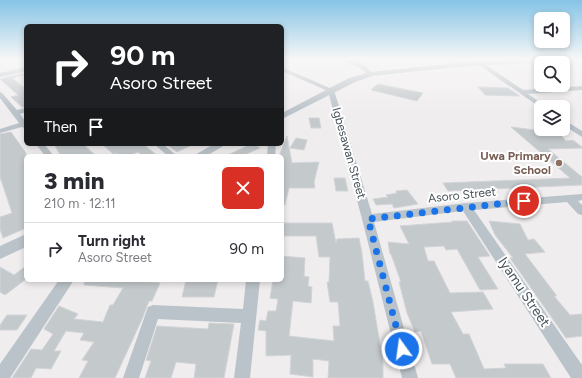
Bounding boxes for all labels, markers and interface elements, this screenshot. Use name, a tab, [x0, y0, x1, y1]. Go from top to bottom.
map controls	[534, 12, 570, 136]
button: sound	[534, 12, 570, 48]
text: 90 m	[110, 38, 175, 72]
icon: right	[44, 40, 96, 92]
button: search	[534, 56, 570, 92]
text: Asoro Street	[110, 72, 212, 94]
button: layers	[534, 100, 570, 136]
street label: Igbesawan Street	[329, 106, 369, 201]
icon: arrive	[85, 116, 107, 138]
text: Then	[44, 118, 77, 136]
place label: Uwa Primary School	[480, 149, 551, 177]
marker: Uwa Primary School	[554, 158, 564, 168]
text: 3 min	[44, 166, 105, 195]
button: close	[222, 167, 264, 209]
street label: Asoro Street	[427, 184, 497, 206]
pin	[507, 184, 541, 218]
icon: arrive	[513, 190, 535, 212]
text: 210 m · 12:11	[44, 196, 116, 211]
text: Turn right	[78, 232, 146, 250]
icon: right	[44, 238, 66, 260]
text: 90 m	[229, 240, 264, 258]
text: Asoro Street	[78, 250, 152, 265]
street label: Iyamu Street	[494, 254, 554, 330]
position arrow	[381, 328, 423, 370]

